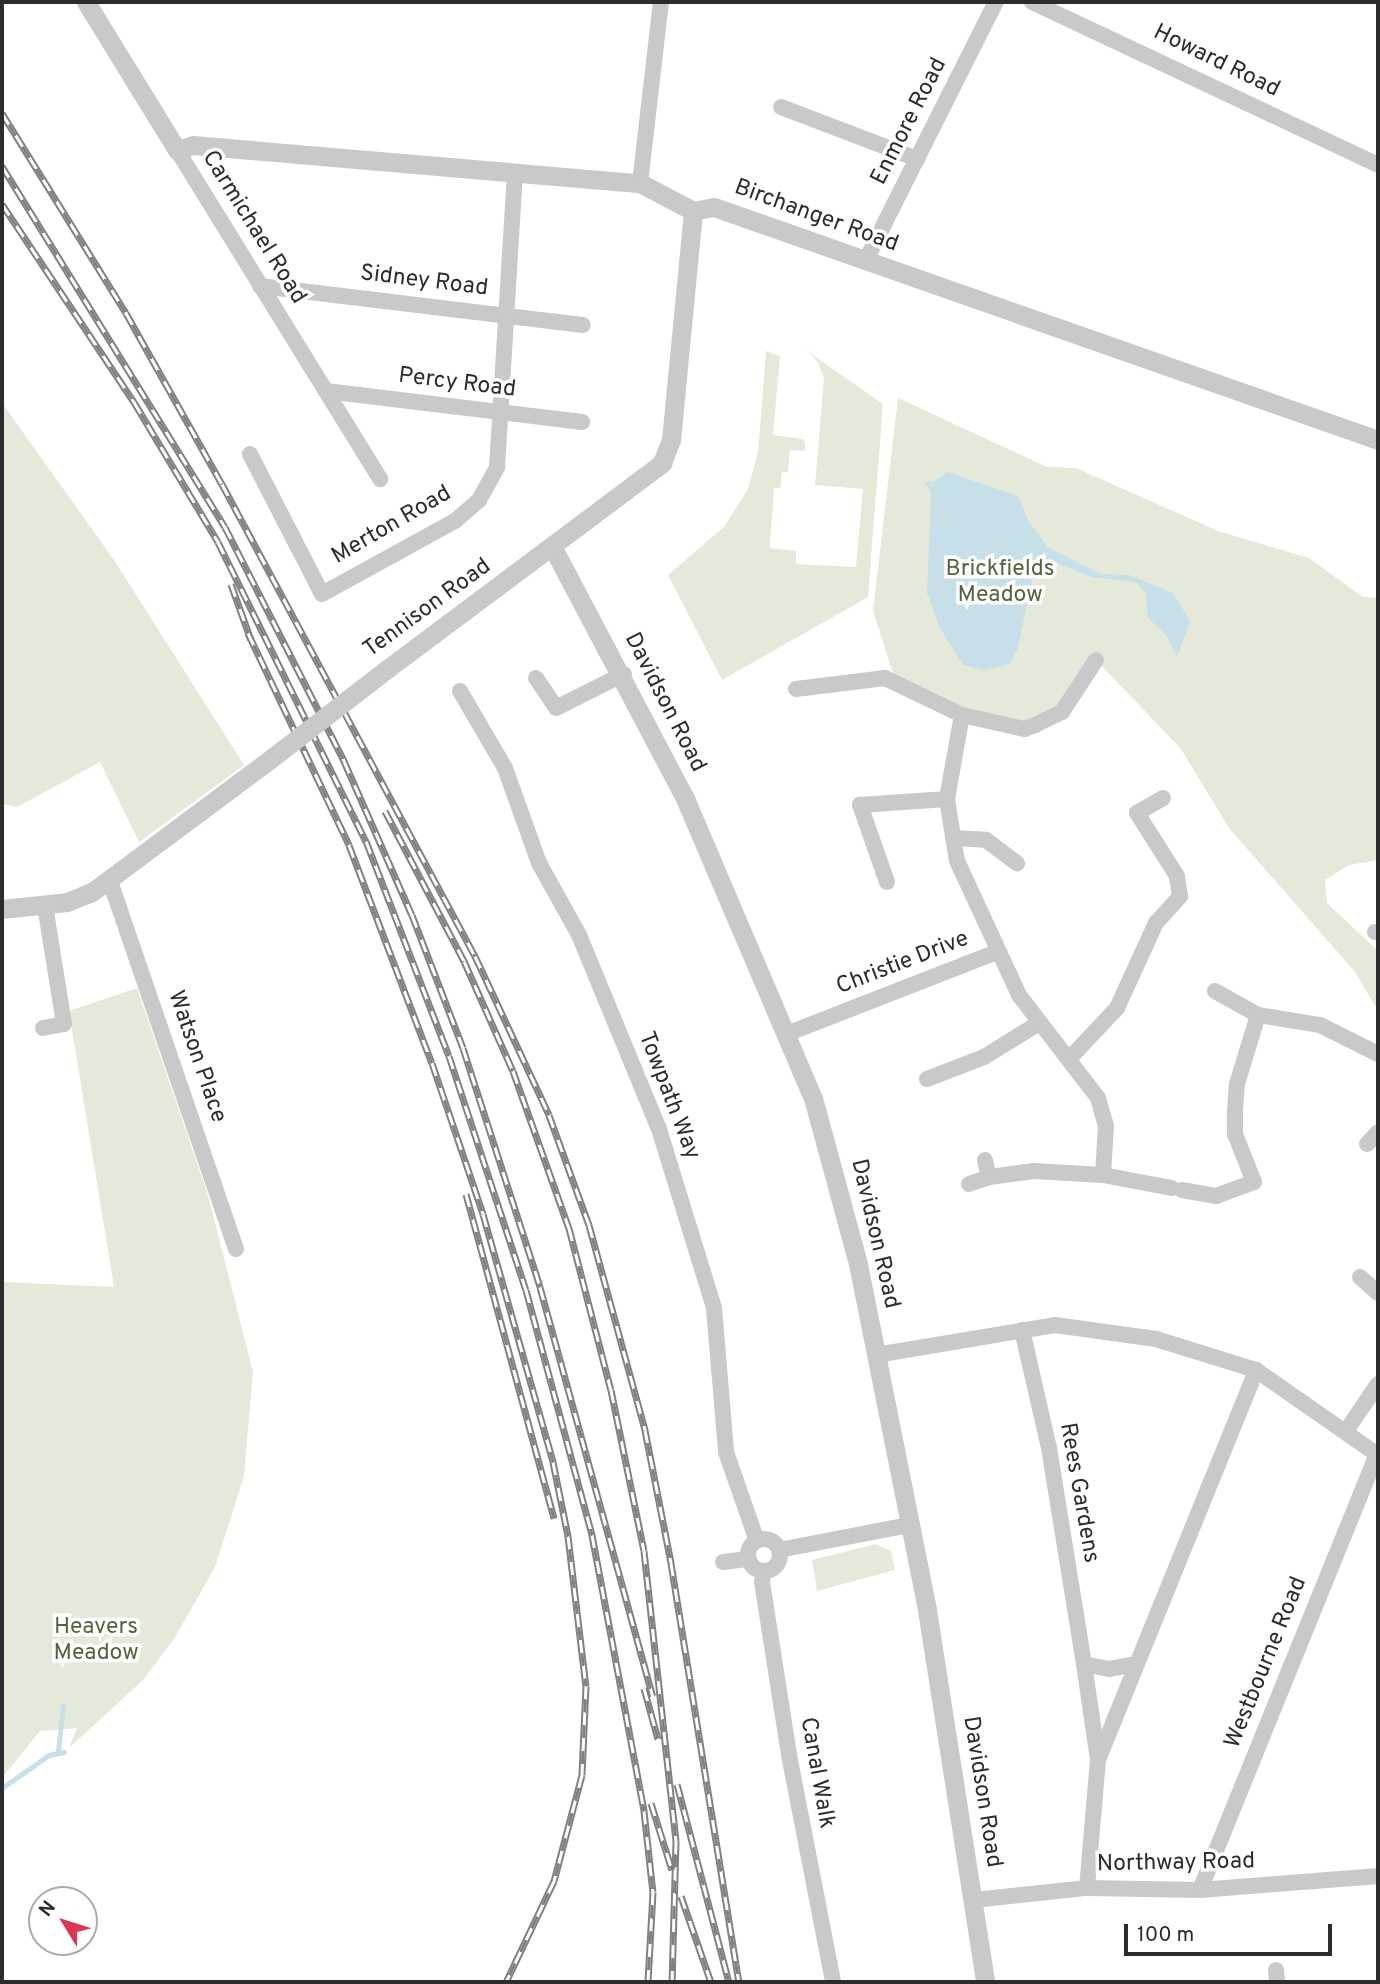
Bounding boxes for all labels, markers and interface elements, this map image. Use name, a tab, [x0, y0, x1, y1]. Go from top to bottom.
street label: Howard Road	[1148, 20, 1284, 104]
street label: Enmore Road	[866, 54, 954, 190]
street label: Carmichael Road	[195, 146, 311, 310]
street label: Birchanger Road	[730, 175, 902, 259]
street label: Sidney Road	[359, 260, 489, 304]
street label: Percy Road	[397, 363, 517, 405]
street label: Merton Road	[327, 481, 457, 571]
street label: Tennison Road	[359, 553, 497, 665]
park label: Brickfields Meadow	[946, 556, 1054, 610]
street label: Davidson Road	[617, 629, 711, 777]
street label: Christie Drive	[833, 926, 973, 1002]
street label: Watson Place	[161, 987, 231, 1127]
street label: Towpath Way	[631, 1028, 705, 1164]
street label: Davidson Road	[843, 1156, 905, 1312]
street label: Rees Gardens	[1052, 1421, 1104, 1565]
street label: Westbourne Road	[1220, 1573, 1314, 1753]
park label: Heavers Meadow	[53, 1614, 139, 1668]
street label: Davidson Road	[955, 1714, 1007, 1870]
street label: Canal Walk	[793, 1715, 839, 1831]
street label: Northway Road	[1097, 1849, 1255, 1879]
north arrow	[28, 1886, 98, 1956]
text: N	[34, 1897, 62, 1922]
scale bar	[1128, 1910, 1336, 1954]
text: 100 m	[1137, 1922, 1194, 1949]

